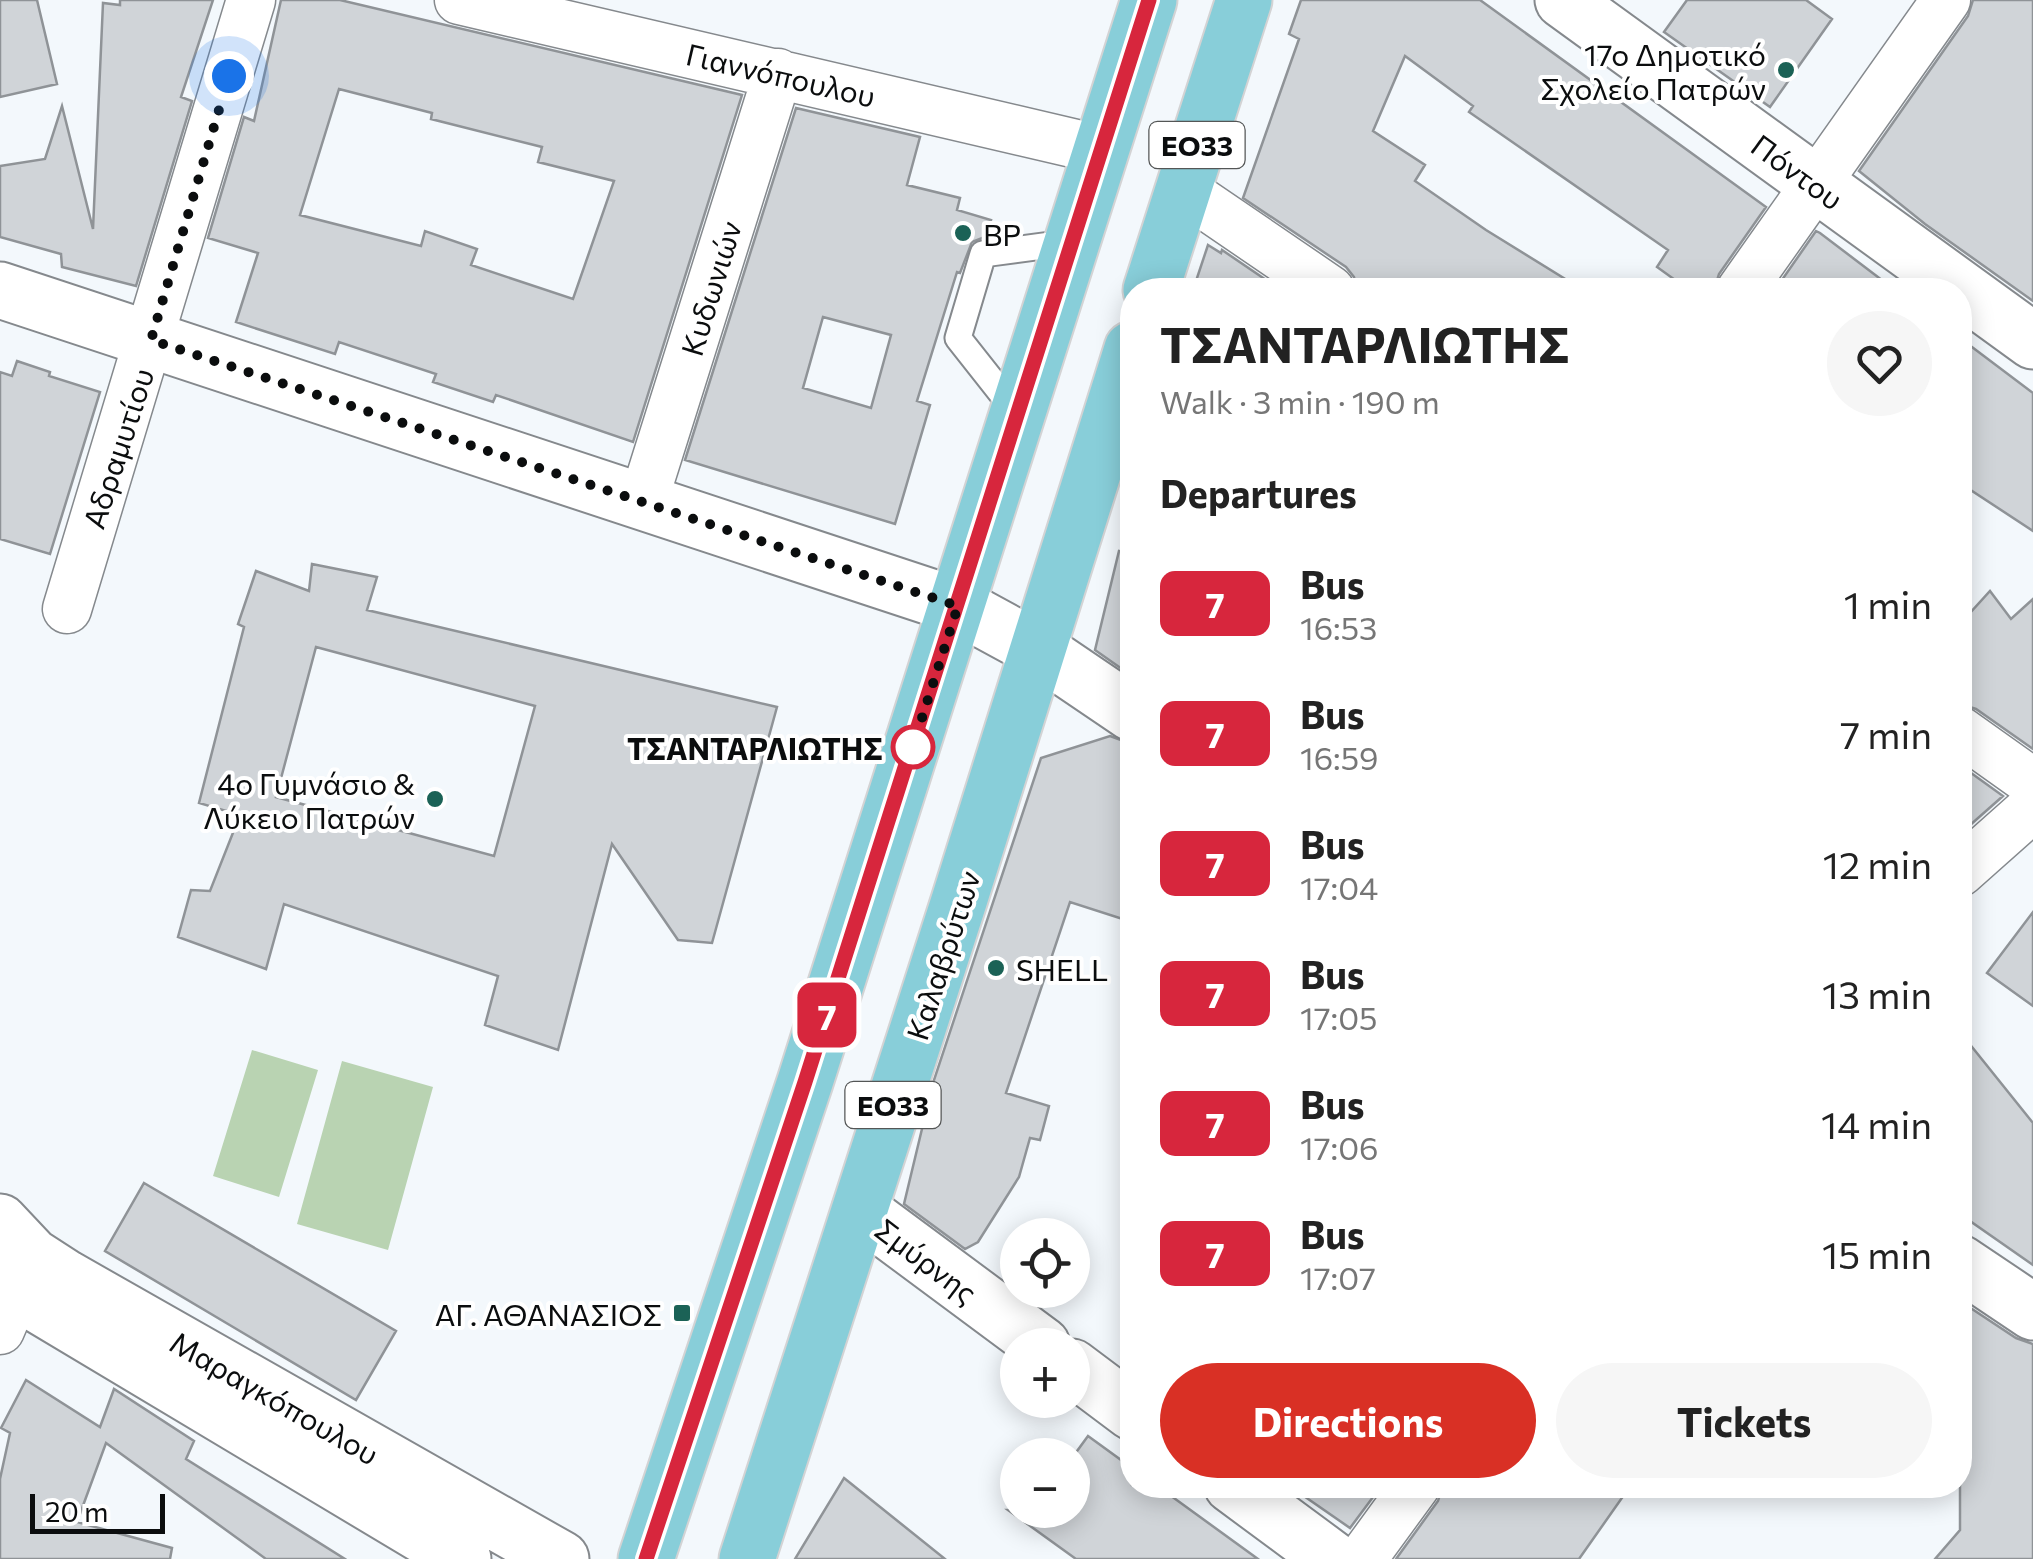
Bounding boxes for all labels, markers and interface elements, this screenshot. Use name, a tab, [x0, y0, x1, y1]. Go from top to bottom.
street label: Γιαννόπουλου	[683, 34, 879, 114]
place label: 17ο Δημοτικό Σχολείο Πατρών	[1540, 35, 1766, 106]
your location	[204, 51, 254, 101]
marker: 17ο Δημοτικό Σχολείο Πατρών	[1775, 59, 1797, 81]
road number: ΕΟ33	[1150, 122, 1244, 168]
street label: Πόντου	[1745, 125, 1851, 217]
place label: BP	[983, 215, 1021, 252]
street label: Κυδωνιών	[672, 216, 748, 360]
marker: BP	[952, 222, 974, 244]
button: heart	[1827, 311, 1932, 416]
text: ΤΣΑΝΤΑΡΛΙΩΤΗΣ	[1160, 314, 1570, 373]
street label: Αδραμυτίου	[74, 363, 160, 533]
text: Walk · 3 min · 190 m	[1160, 381, 1440, 421]
text: Departures	[1160, 469, 1357, 516]
text: Bus	[1300, 560, 1365, 607]
text: 1 min	[1844, 580, 1932, 627]
text: 7	[1205, 582, 1225, 625]
text: 16:53	[1300, 607, 1377, 647]
text: Bus	[1300, 690, 1365, 737]
text: 7 min	[1840, 710, 1932, 757]
text: 7	[1205, 712, 1225, 755]
marker: ΤΣΑΝΤΑΡΛΙΩΤΗΣ	[892, 726, 934, 768]
place label: ΤΣΑΝΤΑΡΛΙΩΤΗΣ	[627, 729, 883, 766]
text: 16:59	[1300, 737, 1378, 777]
place label: 4ο Γυμνάσιο & Λύκειο Πατρών	[203, 764, 415, 835]
marker: 4ο Γυμνάσιο & Λύκειο Πατρών	[424, 788, 446, 810]
text: Bus	[1300, 820, 1365, 867]
text: 12 min	[1823, 840, 1932, 887]
text: 7	[1205, 842, 1225, 885]
street label: Καλαβρύτων	[897, 866, 987, 1044]
text: 17:04	[1300, 867, 1378, 907]
place label: SHELL	[1016, 950, 1108, 987]
text: Bus	[1300, 950, 1365, 997]
marker: SHELL	[985, 957, 1007, 979]
text: 13 min	[1822, 970, 1932, 1017]
text: 7	[1205, 972, 1225, 1015]
line badge: 7	[794, 982, 860, 1048]
text: 7	[817, 994, 837, 1037]
text: 17:05	[1300, 997, 1377, 1037]
text: Bus	[1300, 1080, 1365, 1127]
road number: ΕΟ33	[846, 1082, 940, 1128]
text: 14 min	[1821, 1100, 1932, 1147]
text: 7	[1205, 1102, 1225, 1145]
text: 17:06	[1300, 1127, 1378, 1167]
street label: Σμύρνης	[869, 1210, 985, 1310]
text: Bus	[1300, 1210, 1365, 1257]
map controls	[1000, 1218, 1090, 1528]
button: locate	[1000, 1218, 1090, 1308]
text: 15 min	[1822, 1230, 1932, 1277]
text: 7	[1205, 1232, 1225, 1275]
text: 17:07	[1300, 1257, 1376, 1297]
place label: ΑΓ. ΑΘΑΝΑΣΙΟΣ	[435, 1295, 662, 1332]
marker: ΑΓ. ΑΘΑΝΑΣΙΟΣ	[671, 1302, 693, 1324]
street label: Μαραγκόπουλου	[164, 1322, 386, 1472]
button: +	[1000, 1328, 1090, 1418]
button: Directions	[1160, 1363, 1536, 1478]
button: Tickets	[1556, 1363, 1932, 1478]
button: −	[1000, 1438, 1090, 1528]
scale bar	[30, 1489, 165, 1534]
text: 20 m	[45, 1494, 109, 1528]

